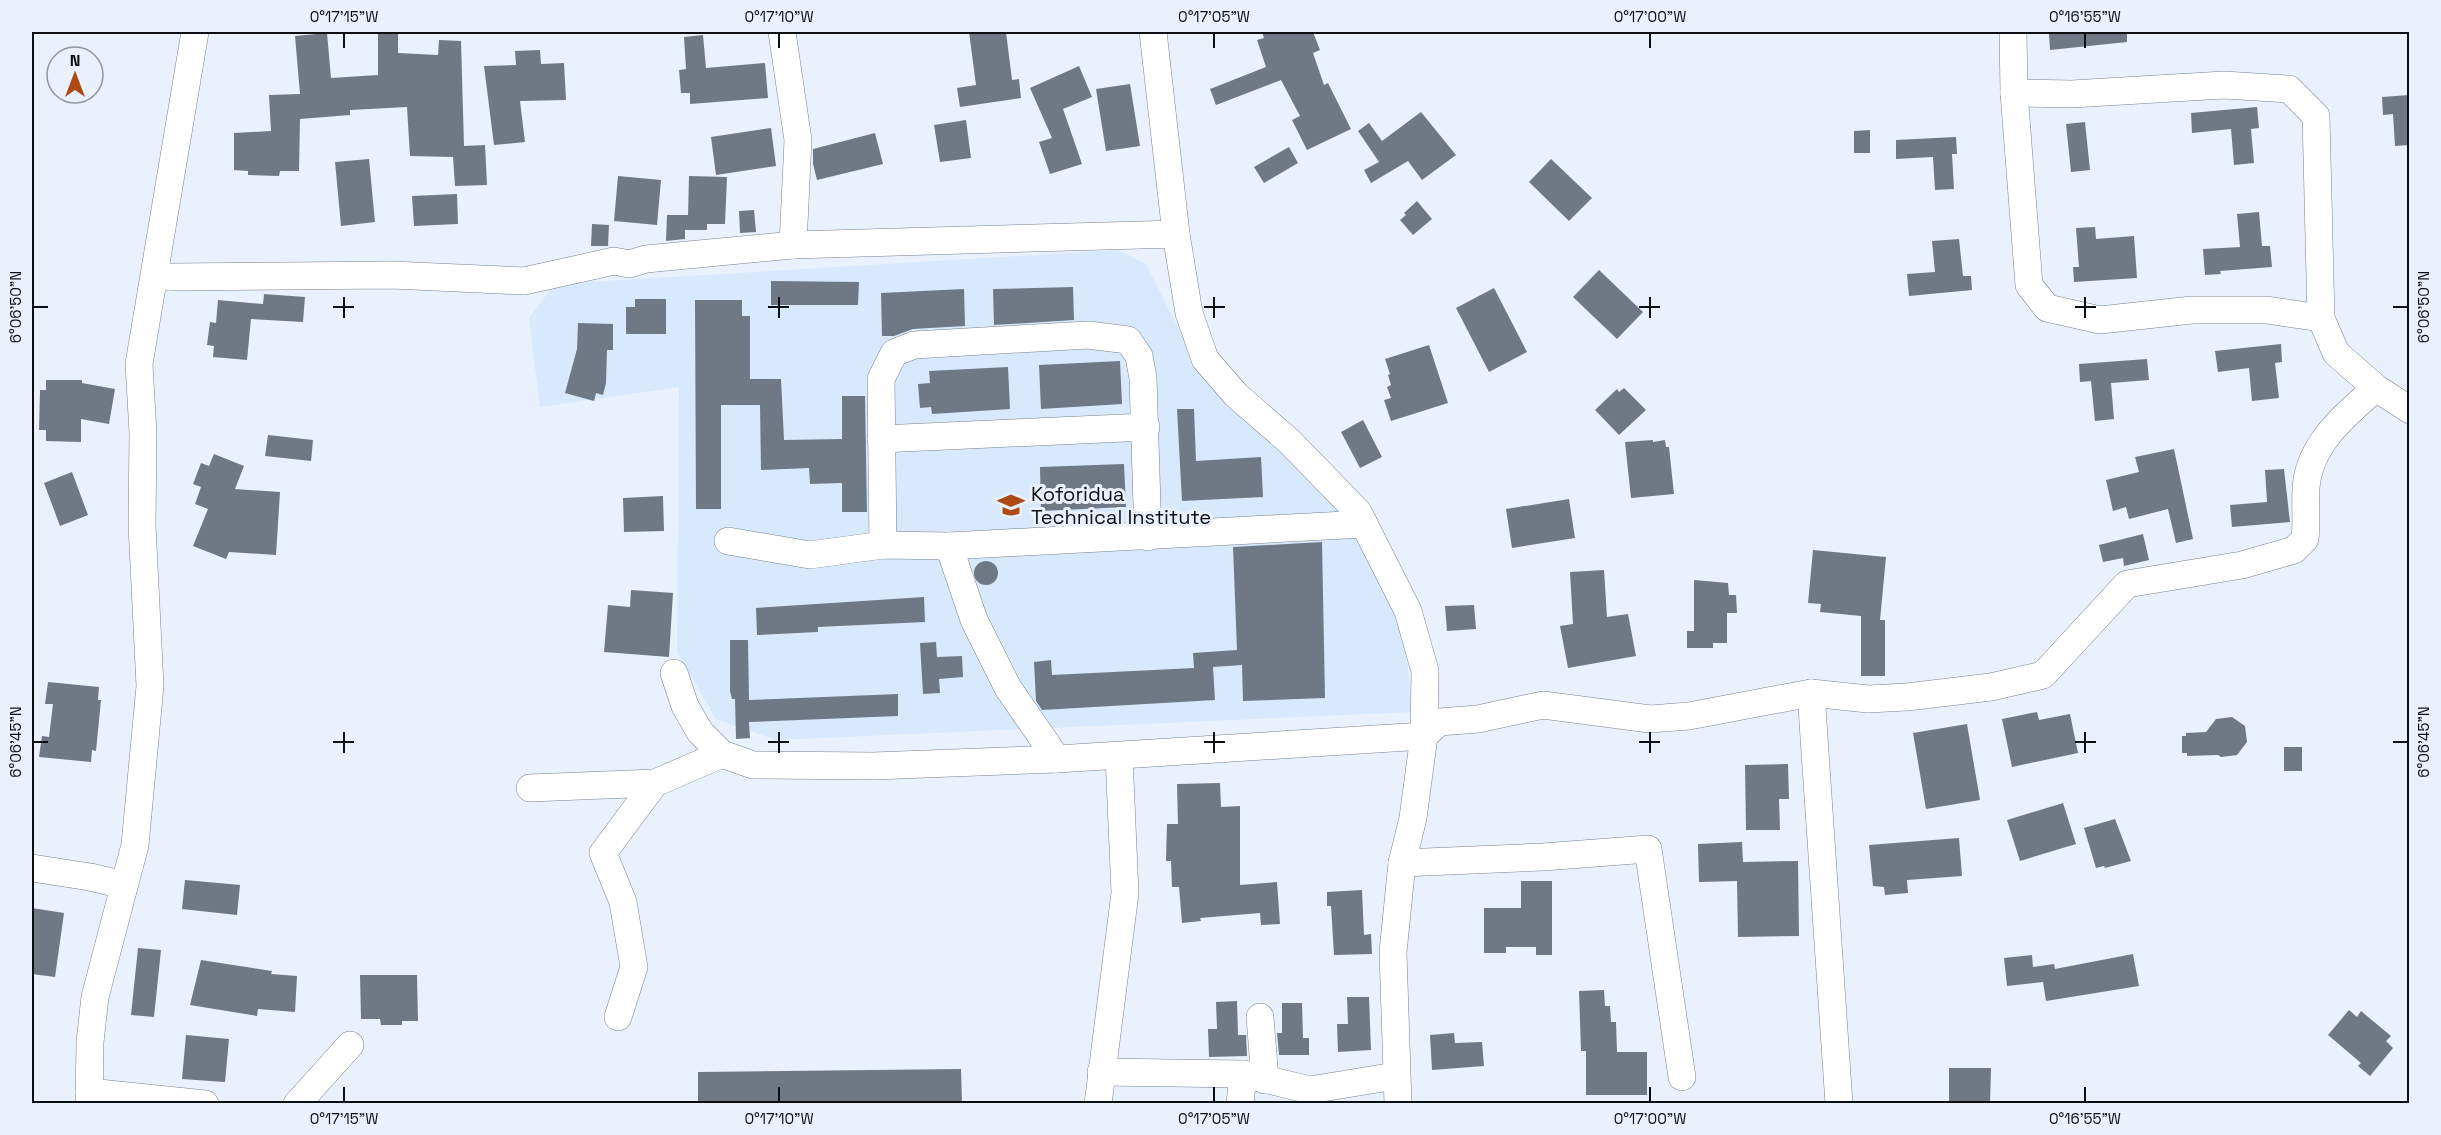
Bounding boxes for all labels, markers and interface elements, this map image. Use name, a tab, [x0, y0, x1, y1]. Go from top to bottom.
text: 0°17'15"W	[310, 7, 378, 26]
text: 0°17'10"W	[744, 7, 814, 26]
text: 0°17'05"W	[1178, 7, 1250, 26]
text: 0°17'00"W	[1614, 7, 1686, 26]
text: 0°16'55"W	[2049, 7, 2121, 26]
north arrow	[45, 45, 105, 105]
text: N	[70, 50, 80, 71]
text: 6°06'50"N	[6, 271, 25, 343]
text: 6°06'50"N	[2414, 271, 2433, 343]
place label: Koforidua Technical Institute	[1031, 481, 1211, 530]
school or university icon: Koforidua Technical Institute	[996, 490, 1026, 520]
text: 6°06'45"N	[6, 706, 25, 778]
text: 6°06'45"N	[2414, 706, 2433, 778]
text: 0°17'15"W	[310, 1109, 378, 1128]
text: 0°17'10"W	[744, 1109, 814, 1128]
text: 0°17'05"W	[1178, 1109, 1250, 1128]
text: 0°17'00"W	[1614, 1109, 1686, 1128]
text: 0°16'55"W	[2049, 1109, 2121, 1128]

